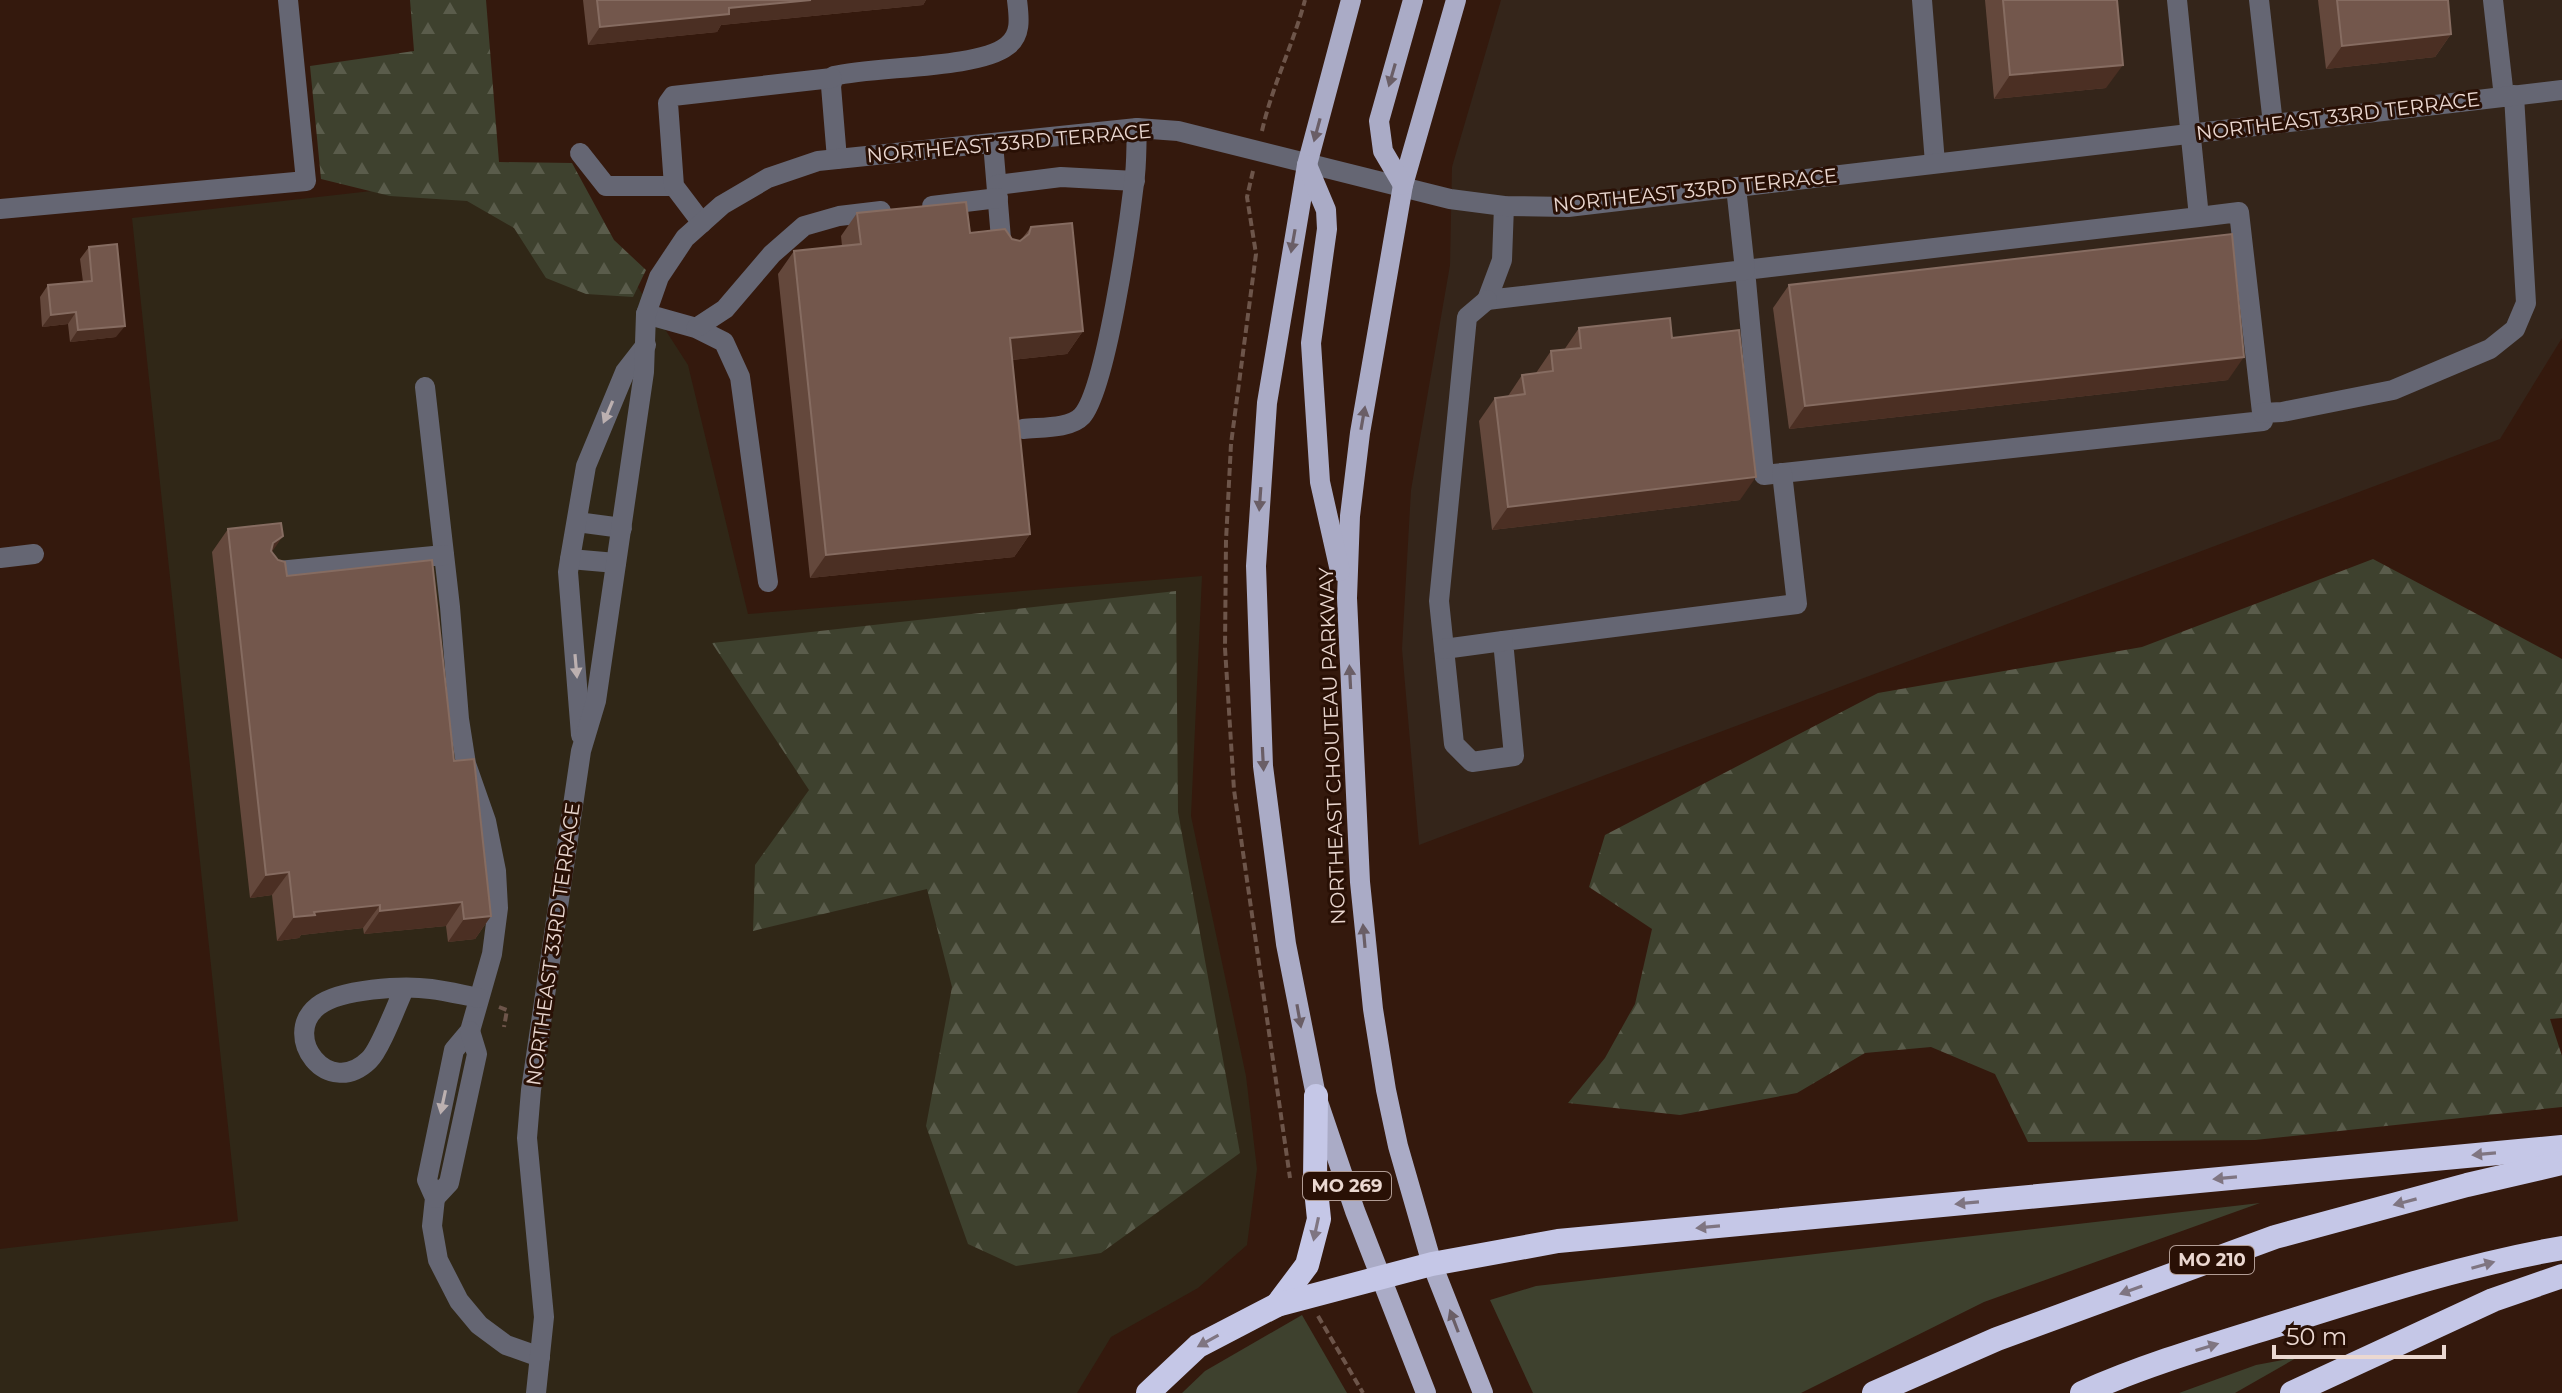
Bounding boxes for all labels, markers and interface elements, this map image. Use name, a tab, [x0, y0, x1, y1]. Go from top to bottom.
one-way arrow	[1386, 63, 1398, 88]
street label: NORTHEAST 33RD TERRACE	[2195, 87, 2481, 145]
one-way arrow	[1310, 117, 1322, 142]
street label: NORTHEAST 33RD TERRACE	[866, 119, 1152, 167]
street label: NORTHEAST 33RD TERRACE	[1552, 163, 1838, 217]
one-way arrow	[1287, 229, 1299, 254]
one-way arrow	[602, 401, 615, 424]
one-way arrow	[1357, 405, 1369, 430]
one-way arrow	[1253, 487, 1266, 512]
street label: NORTHEAST CHOUTEAU PARKWAY	[1314, 567, 1350, 925]
one-way arrow	[570, 654, 583, 679]
one-way arrow	[1344, 664, 1357, 689]
one-way arrow	[1257, 747, 1270, 772]
street label: NORTHEAST 33RD TERRACE	[521, 801, 585, 1087]
one-way arrow	[1358, 923, 1371, 948]
one-way arrow	[1294, 1004, 1306, 1029]
one-way arrow	[436, 1090, 449, 1115]
one-way arrow	[2471, 1148, 2496, 1161]
road number: MO 269	[1303, 1172, 1391, 1200]
one-way arrow	[2213, 1172, 2238, 1185]
one-way arrow	[1954, 1196, 1979, 1209]
one-way arrow	[2392, 1196, 2417, 1208]
one-way arrow	[1309, 1217, 1322, 1242]
one-way arrow	[1695, 1221, 1720, 1234]
road number: MO 210	[2170, 1246, 2254, 1274]
one-way arrow	[2472, 1258, 2496, 1271]
one-way arrow	[2119, 1284, 2143, 1297]
one-way arrow	[1447, 1309, 1460, 1333]
scale bar	[2274, 1309, 2444, 1359]
text: 50 m	[2286, 1322, 2347, 1351]
one-way arrow	[1197, 1334, 1219, 1348]
one-way arrow	[2196, 1341, 2220, 1353]

